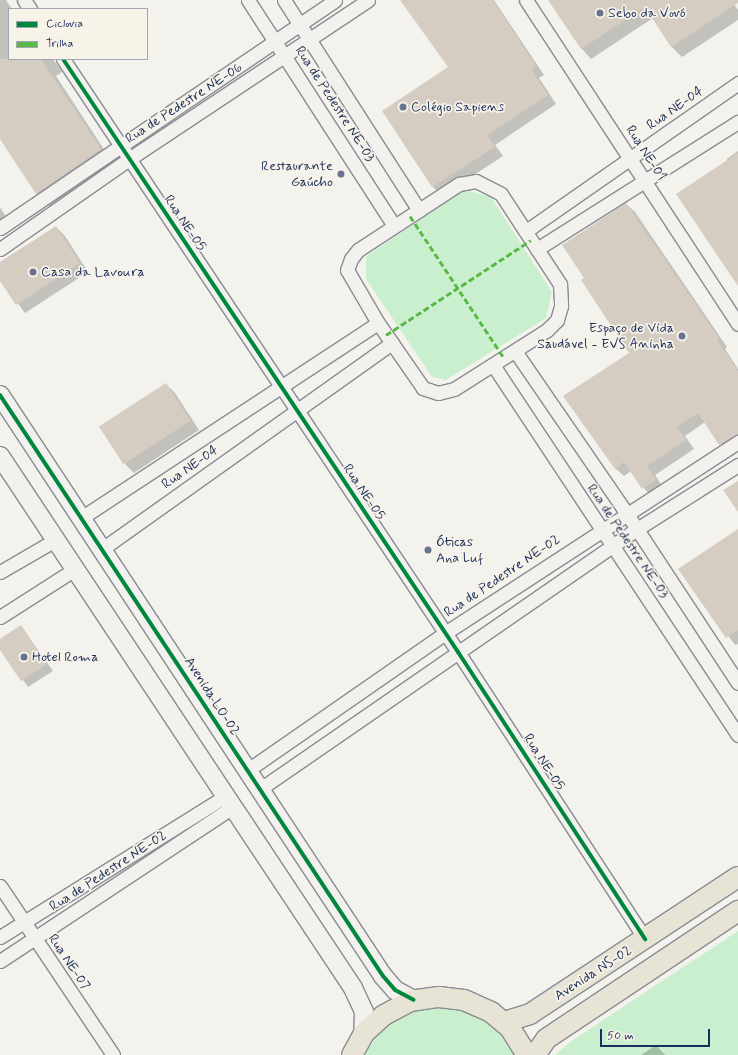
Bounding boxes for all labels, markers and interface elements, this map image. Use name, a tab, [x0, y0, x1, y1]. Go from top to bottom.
place label: Sebo da Vovó	[608, 5, 683, 21]
legend	[8, 8, 148, 60]
marker: Sebo da Vovó	[595, 8, 605, 18]
text: Ciclovia	[46, 16, 83, 32]
text: Trilha	[46, 36, 73, 52]
street label: Rua de Pedestre NE-03	[292, 44, 378, 164]
street label: Rua de Pedestre NE-06	[123, 59, 245, 147]
street label: Rua NE-04	[643, 82, 707, 134]
place label: Colégio Sapiens	[411, 99, 503, 115]
marker: Colégio Sapiens	[398, 102, 408, 112]
street label: Rua NE-01	[622, 122, 670, 184]
place label: Restaurante Gaúcho	[261, 158, 333, 190]
marker: Restaurante Gaúcho	[336, 169, 346, 179]
street label: Rua NE-05	[160, 192, 210, 254]
place label: Casa da Lavoura	[41, 264, 142, 280]
marker: Casa da Lavoura	[28, 267, 38, 277]
place label: Espaço de Vida Saudável - EVS Aninha	[540, 320, 674, 352]
marker: Espaço de Vida Saudável - EVS Aninha	[677, 331, 687, 341]
street label: Rua NE-04	[158, 441, 222, 493]
street label: Rua NE-05	[339, 461, 389, 523]
street label: Rua de Pedestre NE-03	[584, 481, 672, 601]
street label: Rua de Pedestre NE-02	[442, 531, 562, 621]
place label: Óticas Ana Luf	[436, 534, 484, 566]
marker: Óticas Ana Luf	[423, 545, 433, 555]
place label: Hotel Roma	[32, 649, 99, 665]
marker: Hotel Roma	[19, 652, 29, 662]
street label: Avenida LO-02	[180, 654, 244, 738]
street label: Rua NE-05	[519, 731, 569, 793]
street label: Rua de Pedestre NE-02	[47, 827, 169, 915]
street label: Rua NE-07	[44, 931, 94, 993]
street label: Avenida NS-02	[551, 942, 635, 1004]
scale bar	[602, 1021, 712, 1047]
text: 50 m	[607, 1028, 634, 1044]

